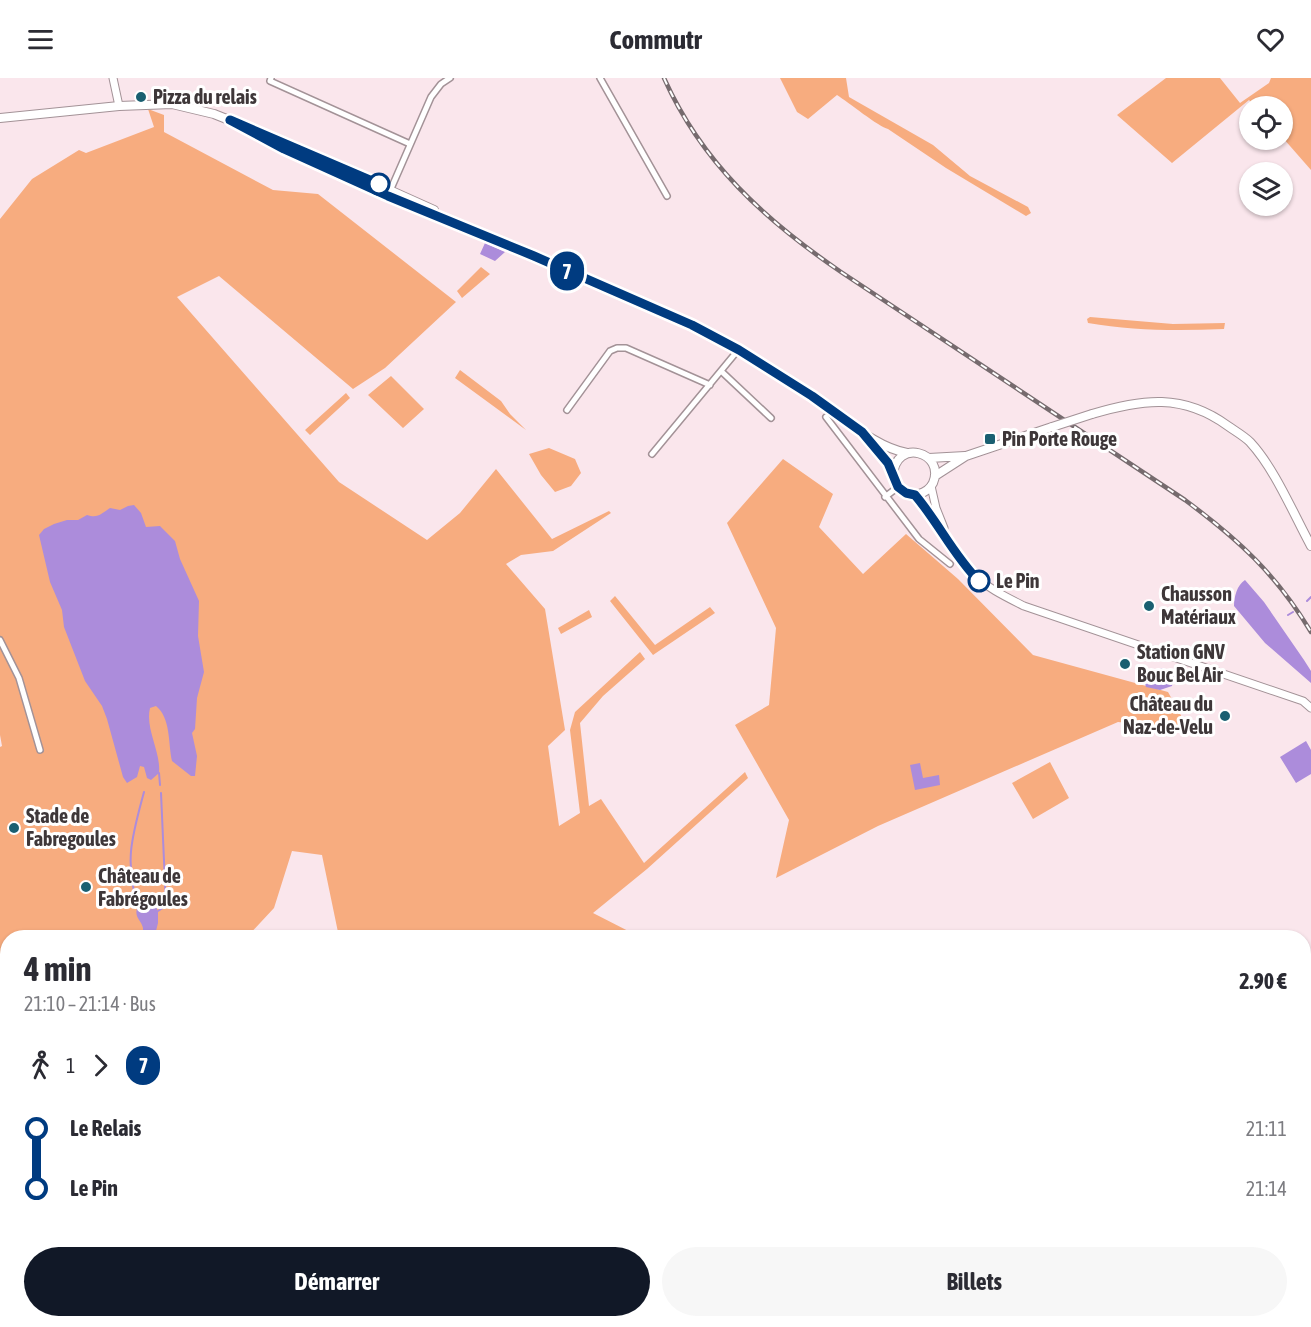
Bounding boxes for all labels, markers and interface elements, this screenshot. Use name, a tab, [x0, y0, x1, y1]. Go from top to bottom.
icon: menu	[24, 23, 57, 56]
icon: heart	[1254, 23, 1287, 56]
text: Commutr	[609, 24, 702, 55]
place label: Pizza du relais	[153, 85, 257, 108]
marker: Pizza du relais	[134, 90, 148, 104]
map controls	[1239, 96, 1293, 216]
button: locate	[1239, 96, 1293, 150]
button: layers	[1239, 162, 1293, 216]
unlabelled marker	[368, 173, 390, 195]
line badge: 7	[548, 252, 586, 290]
text: 7	[562, 259, 572, 283]
place label: Pin Porte Rouge	[1002, 427, 1117, 450]
marker: Pin Porte Rouge	[983, 432, 997, 446]
place label: Le Pin	[996, 569, 1039, 592]
marker: Le Pin	[968, 570, 990, 592]
place label: Chausson Matériaux	[1161, 582, 1236, 628]
marker: Chausson Matériaux	[1142, 599, 1156, 613]
place label: Station GNV Bouc Bel Air	[1137, 640, 1225, 686]
marker: Station GNV Bouc Bel Air	[1118, 657, 1132, 671]
place label: Château du Naz-de-Velu	[1123, 692, 1213, 738]
marker: Château du Naz-de-Velu	[1218, 709, 1232, 723]
place label: Stade de Fabregoules	[26, 804, 116, 850]
marker: Stade de Fabregoules	[7, 821, 21, 835]
place label: Château de Fabrégoules	[98, 864, 188, 910]
marker: Château de Fabrégoules	[79, 880, 93, 894]
text: 4 min	[24, 950, 91, 988]
text: 2.90 €	[1239, 968, 1287, 994]
text: 21:10 – 21:14 · Bus	[24, 992, 156, 1015]
icon: walk	[24, 1049, 57, 1082]
icon: forward	[84, 1049, 117, 1082]
text: 7	[138, 1053, 148, 1077]
text: 1	[66, 1054, 75, 1077]
text: Le Relais	[70, 1115, 141, 1141]
text: 21:11	[1246, 1117, 1287, 1140]
text: Le Pin	[70, 1175, 118, 1201]
text: 21:14	[1246, 1177, 1287, 1200]
button: Démarrer	[24, 1247, 650, 1316]
button: Billets	[662, 1247, 1287, 1316]

